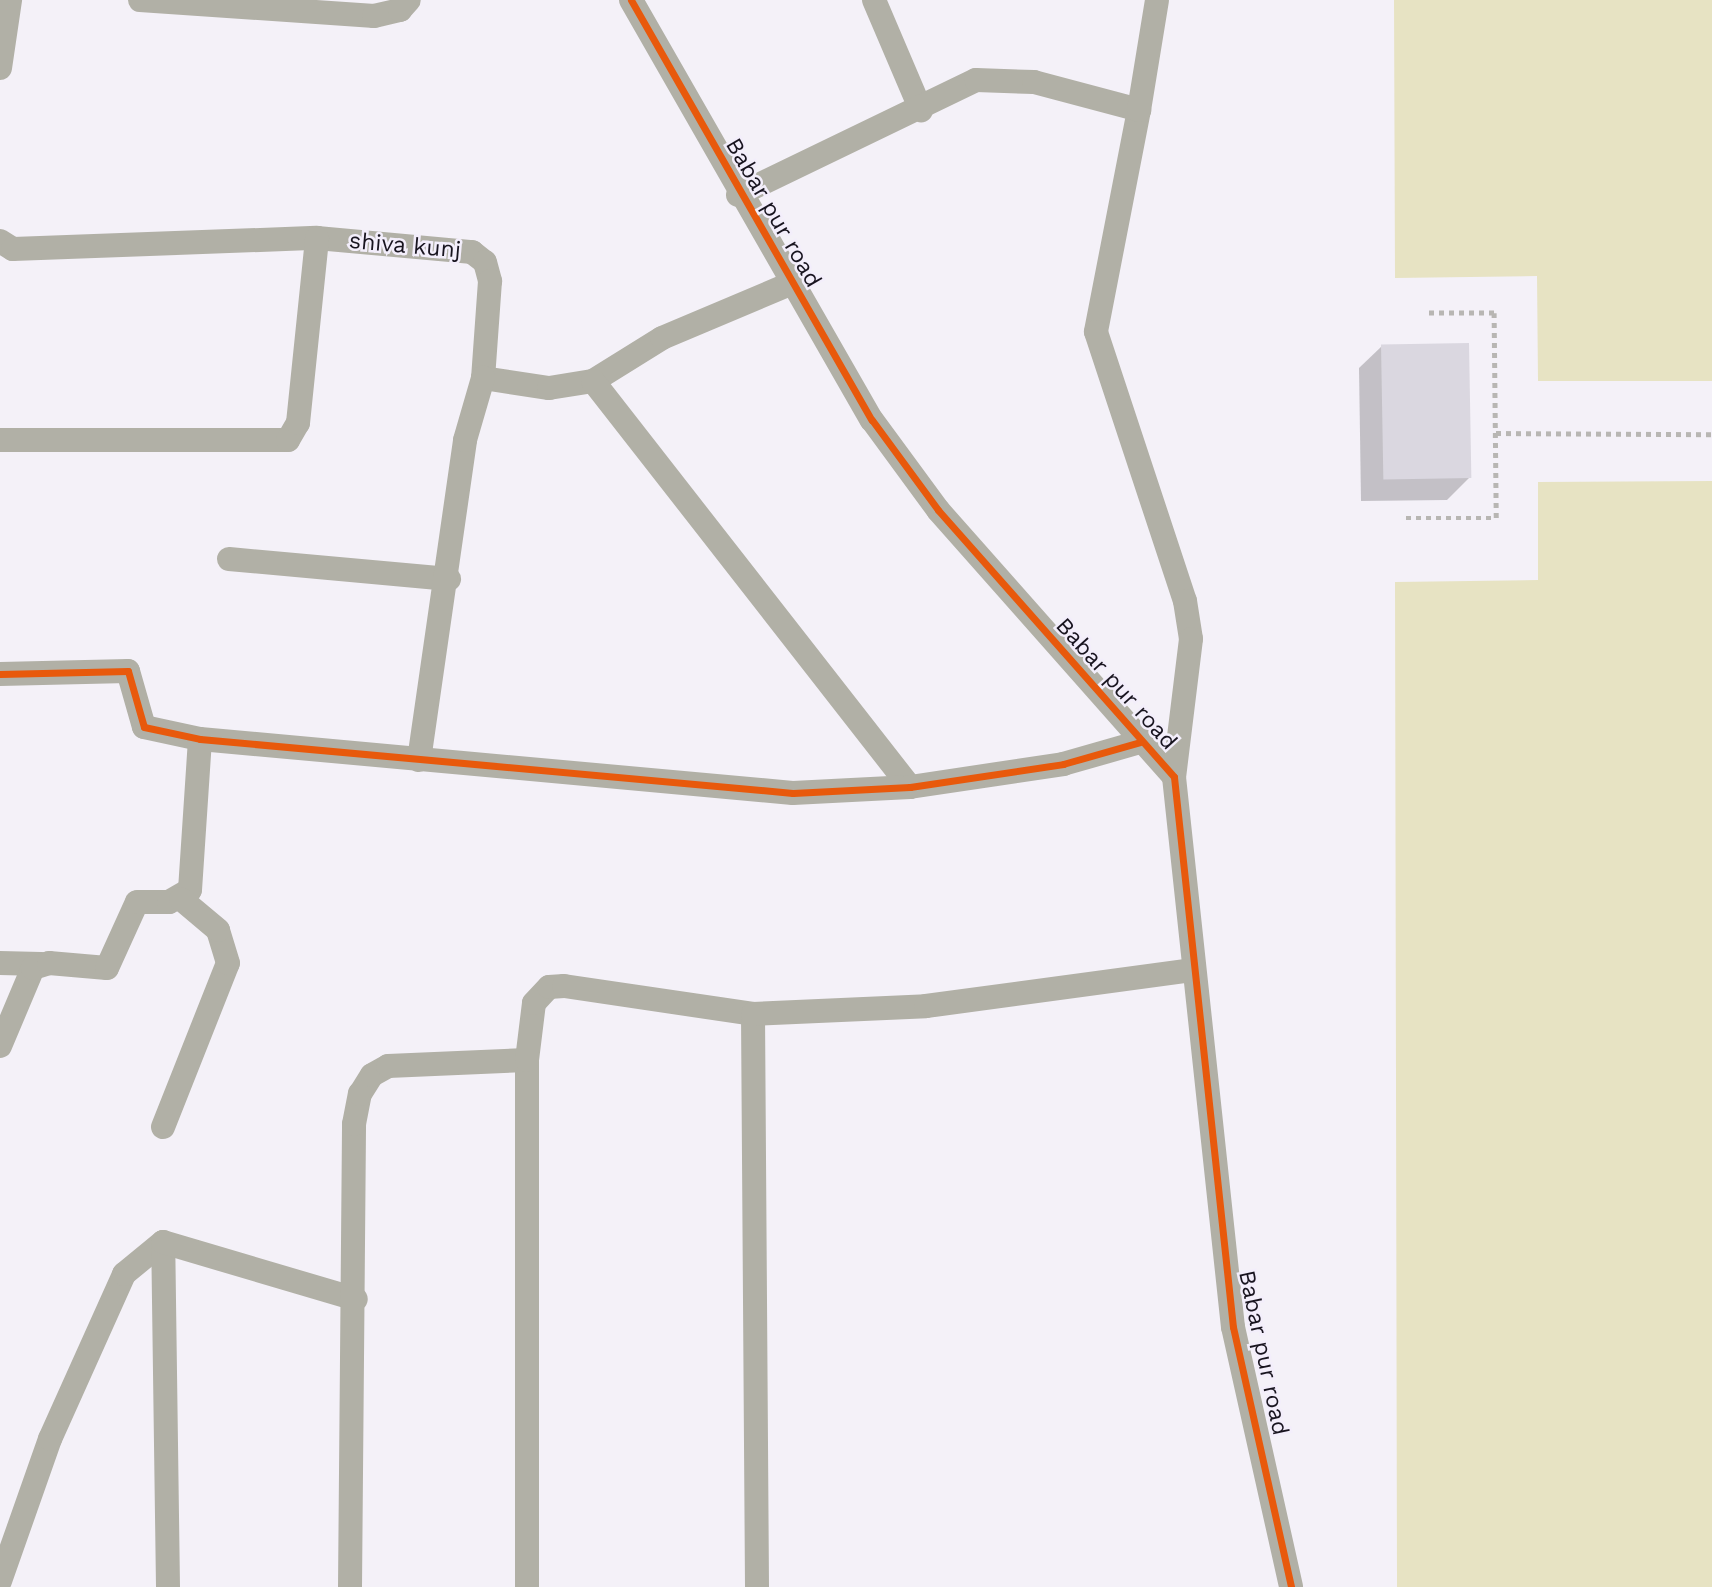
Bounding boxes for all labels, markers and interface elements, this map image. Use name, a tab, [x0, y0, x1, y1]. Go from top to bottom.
street label: Babar pur road	[719, 133, 827, 293]
street label: shiva kunj	[348, 227, 462, 265]
street label: Babar pur road	[1049, 612, 1183, 756]
street label: Babar pur road	[1232, 1268, 1294, 1438]

